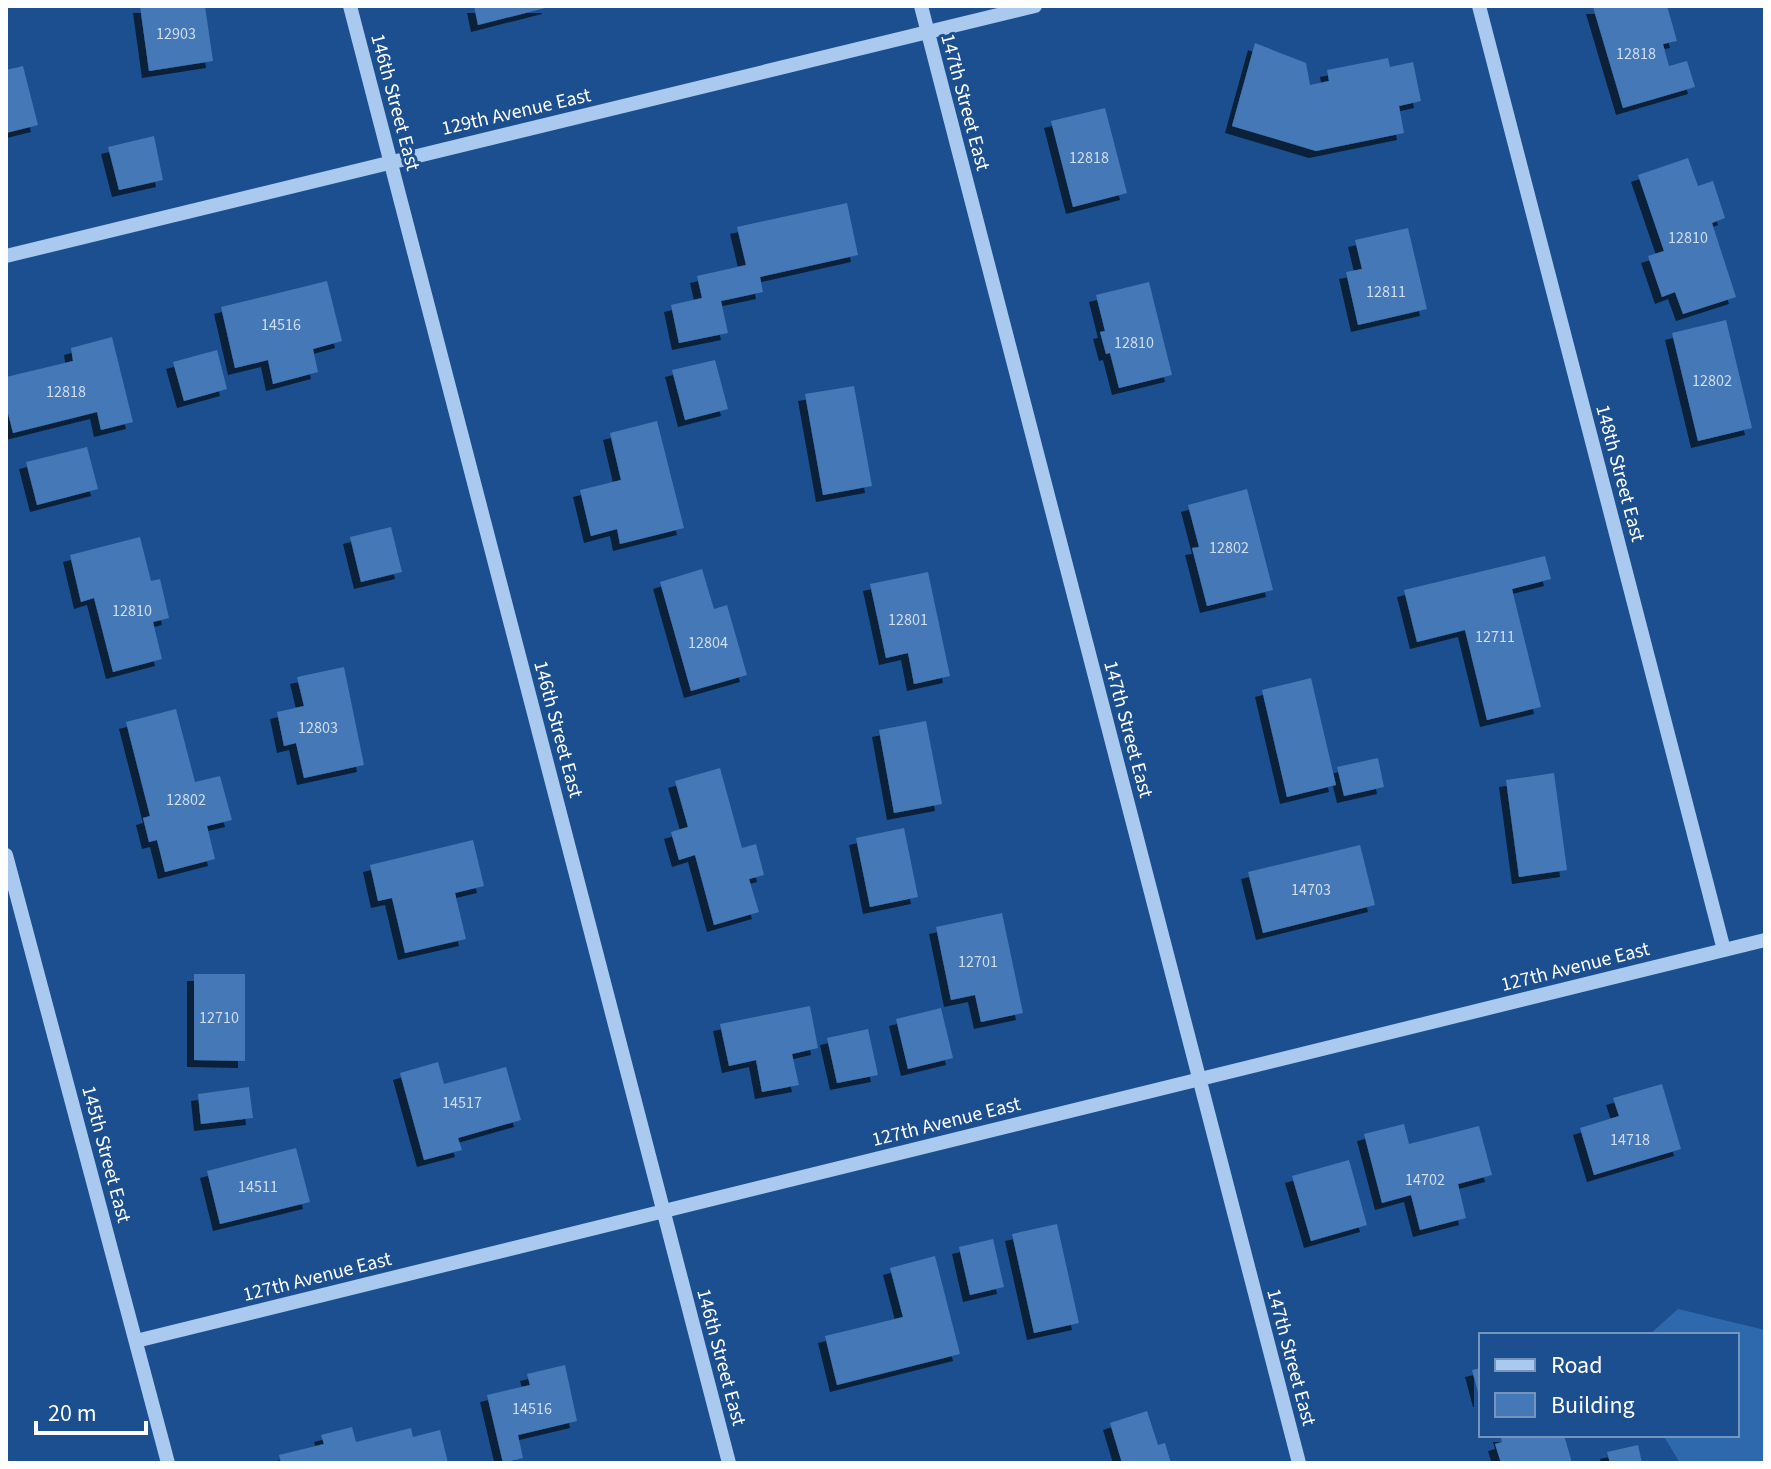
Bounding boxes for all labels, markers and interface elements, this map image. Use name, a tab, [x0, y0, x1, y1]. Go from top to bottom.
house number: 12903	[156, 23, 196, 45]
street label: 146th Street East	[363, 31, 427, 174]
street label: 147th Street East	[933, 31, 997, 174]
house number: 12818	[1616, 43, 1656, 65]
street label: 129th Avenue East	[439, 81, 594, 143]
house number: 12818	[1069, 147, 1109, 169]
house number: 12810	[1668, 227, 1708, 249]
house number: 12811	[1366, 281, 1406, 303]
house number: 14516	[261, 314, 301, 336]
house number: 12810	[1114, 332, 1154, 354]
house number: 12802	[1692, 370, 1732, 392]
house number: 12818	[46, 381, 86, 403]
street label: 148th Street East	[1588, 402, 1652, 545]
house number: 12802	[1209, 537, 1249, 559]
house number: 12810	[112, 600, 152, 622]
house number: 12801	[888, 609, 928, 631]
house number: 12711	[1475, 626, 1515, 648]
house number: 12804	[688, 632, 728, 654]
street label: 146th Street East	[526, 658, 590, 801]
street label: 147th Street East	[1096, 658, 1160, 801]
house number: 12803	[298, 717, 338, 739]
house number: 12802	[166, 789, 206, 811]
house number: 14703	[1291, 879, 1331, 901]
street label: 127th Avenue East	[1498, 935, 1653, 999]
house number: 12701	[958, 951, 998, 973]
house number: 12710	[199, 1007, 239, 1029]
street label: 145th Street East	[74, 1083, 138, 1226]
street label: 127th Avenue East	[869, 1090, 1024, 1154]
house number: 14517	[442, 1092, 482, 1114]
house number: 14718	[1610, 1129, 1650, 1151]
house number: 14702	[1405, 1169, 1445, 1191]
house number: 14511	[238, 1176, 278, 1198]
street label: 127th Avenue East	[240, 1245, 395, 1309]
street label: 146th Street East	[689, 1286, 753, 1429]
street label: 147th Street East	[1259, 1286, 1323, 1429]
legend	[1479, 1333, 1739, 1437]
text: Road	[1551, 1348, 1603, 1383]
scale bar	[36, 1385, 146, 1435]
text: Building	[1551, 1388, 1635, 1423]
text: 20 m	[48, 1396, 97, 1431]
house number: 14516	[512, 1398, 552, 1420]

